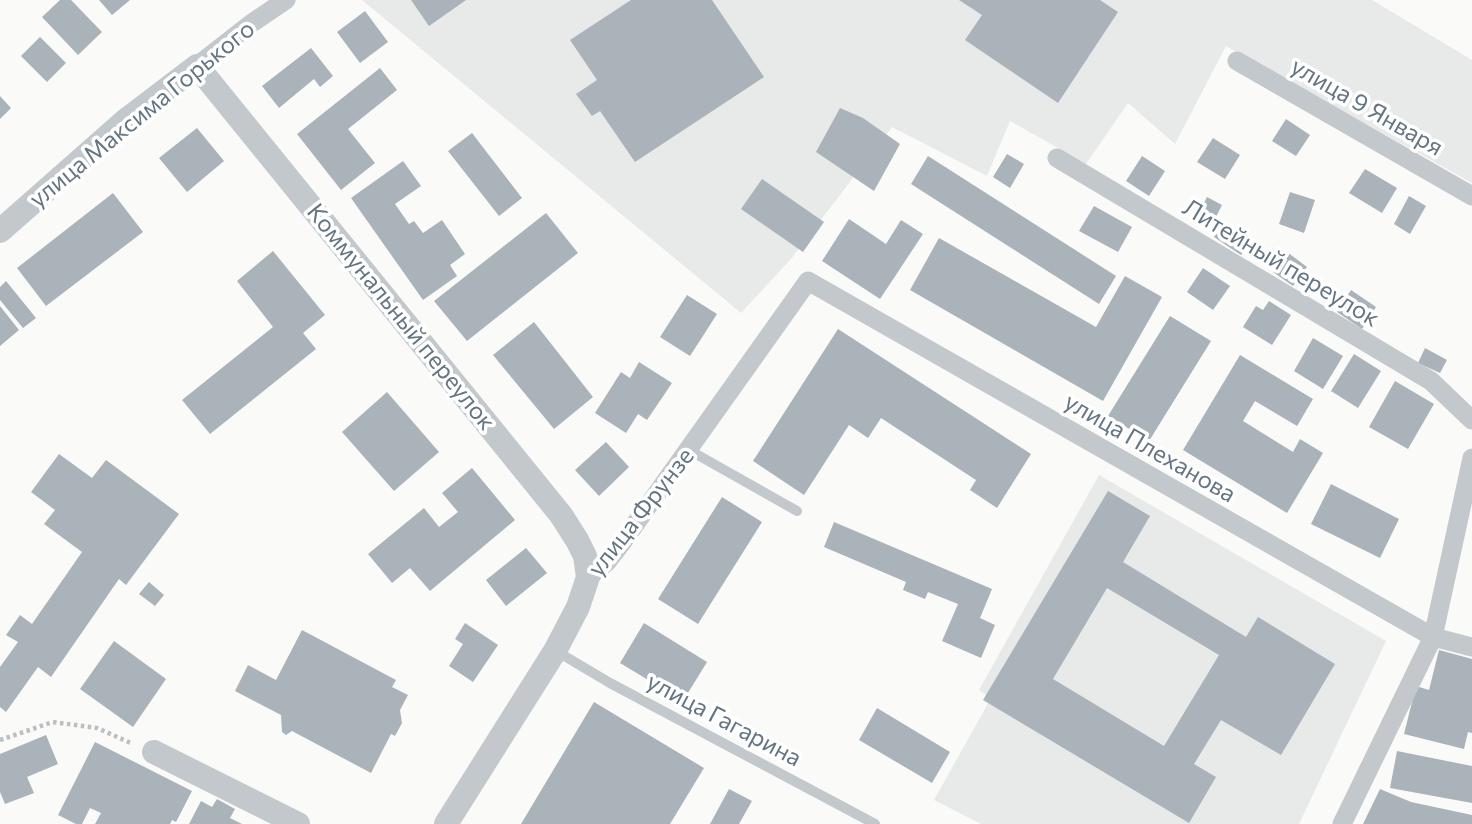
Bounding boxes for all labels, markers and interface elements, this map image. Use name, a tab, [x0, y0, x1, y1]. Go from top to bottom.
street label: улица Максима Горького	[24, 14, 260, 214]
street label: улица 9 Января	[1286, 52, 1448, 162]
street label: Литейный переулок	[1178, 193, 1384, 333]
street label: Коммунальный переулок	[301, 198, 501, 436]
street label: улица Плеханова	[1059, 387, 1241, 509]
street label: улица Фрунзе	[582, 442, 700, 582]
street label: улица Гагарина	[642, 667, 806, 773]

